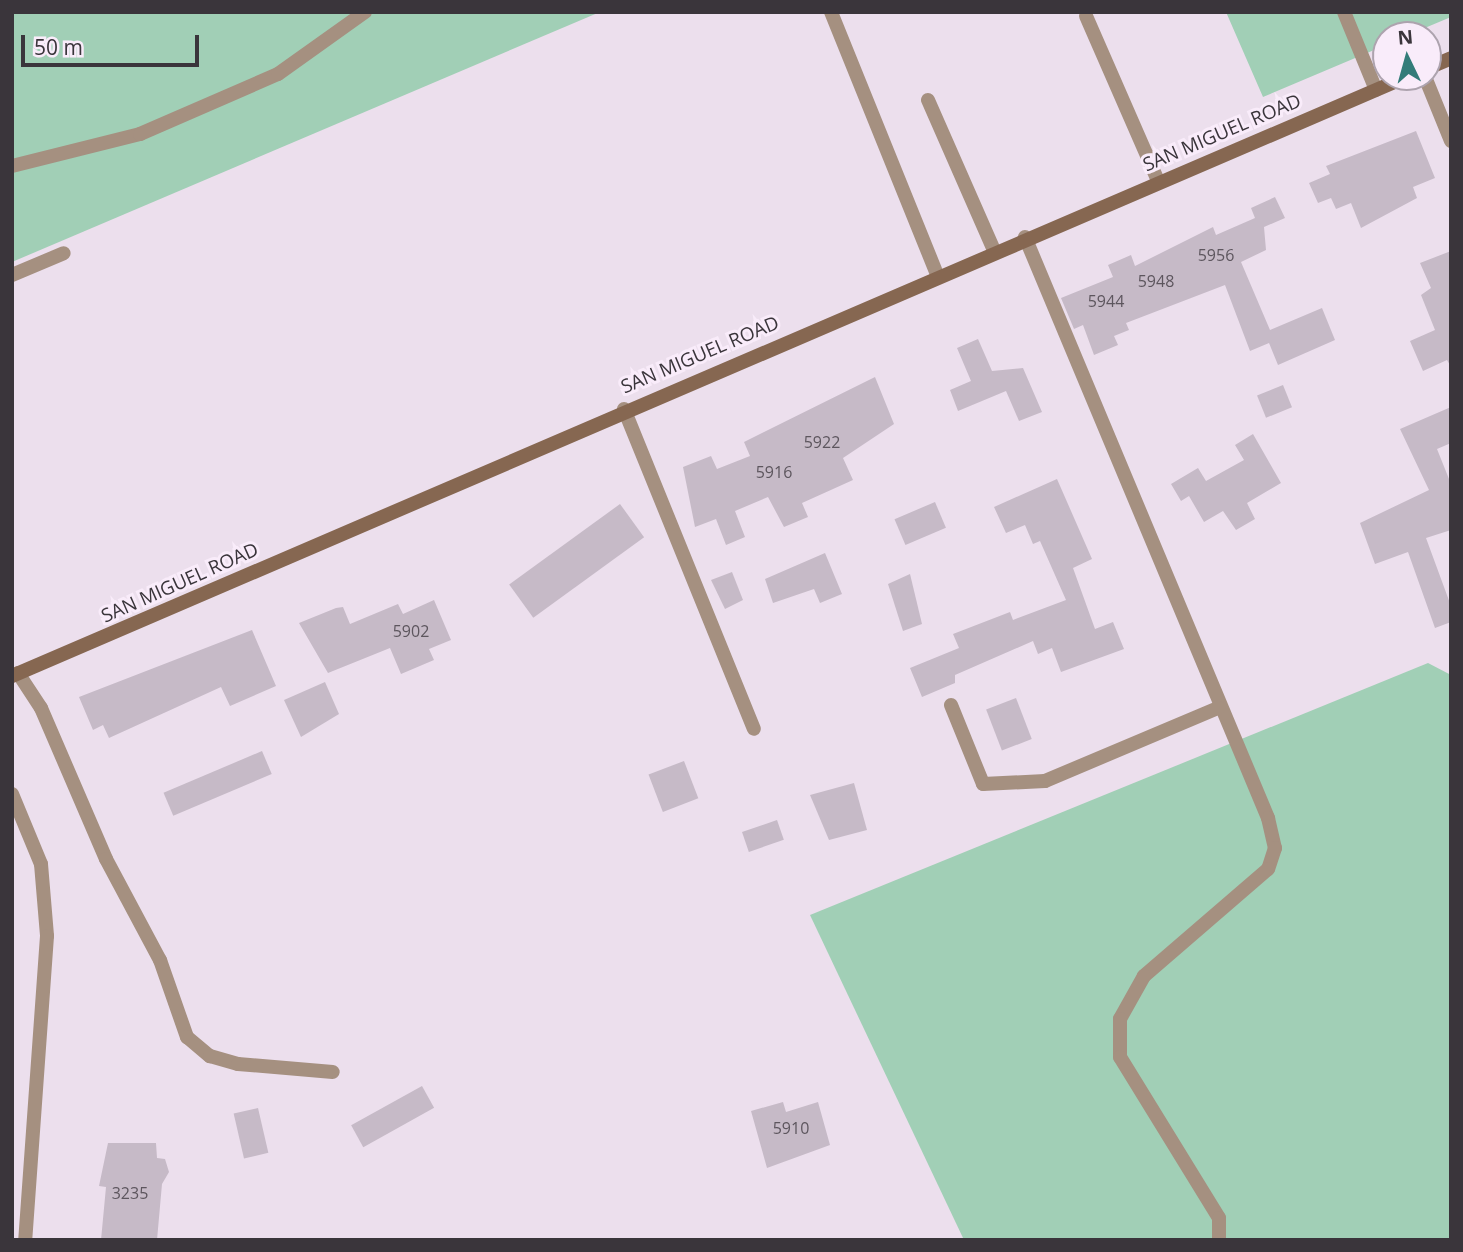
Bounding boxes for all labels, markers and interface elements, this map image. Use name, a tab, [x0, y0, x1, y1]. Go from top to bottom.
scale bar	[24, 21, 203, 65]
north arrow	[1372, 21, 1442, 91]
text: N	[1397, 23, 1414, 51]
text: 50 m	[34, 33, 83, 61]
street label: SAN MIGUEL ROAD	[1140, 89, 1304, 177]
house number: 5956	[1198, 245, 1234, 265]
house number: 5948	[1138, 271, 1174, 291]
house number: 5944	[1088, 291, 1124, 311]
street label: SAN MIGUEL ROAD	[618, 311, 782, 399]
house number: 5922	[804, 432, 840, 452]
house number: 5916	[756, 462, 792, 482]
street label: SAN MIGUEL ROAD	[98, 538, 262, 628]
house number: 5902	[393, 621, 429, 641]
house number: 5910	[773, 1118, 809, 1138]
house number: 3235	[112, 1183, 148, 1203]

